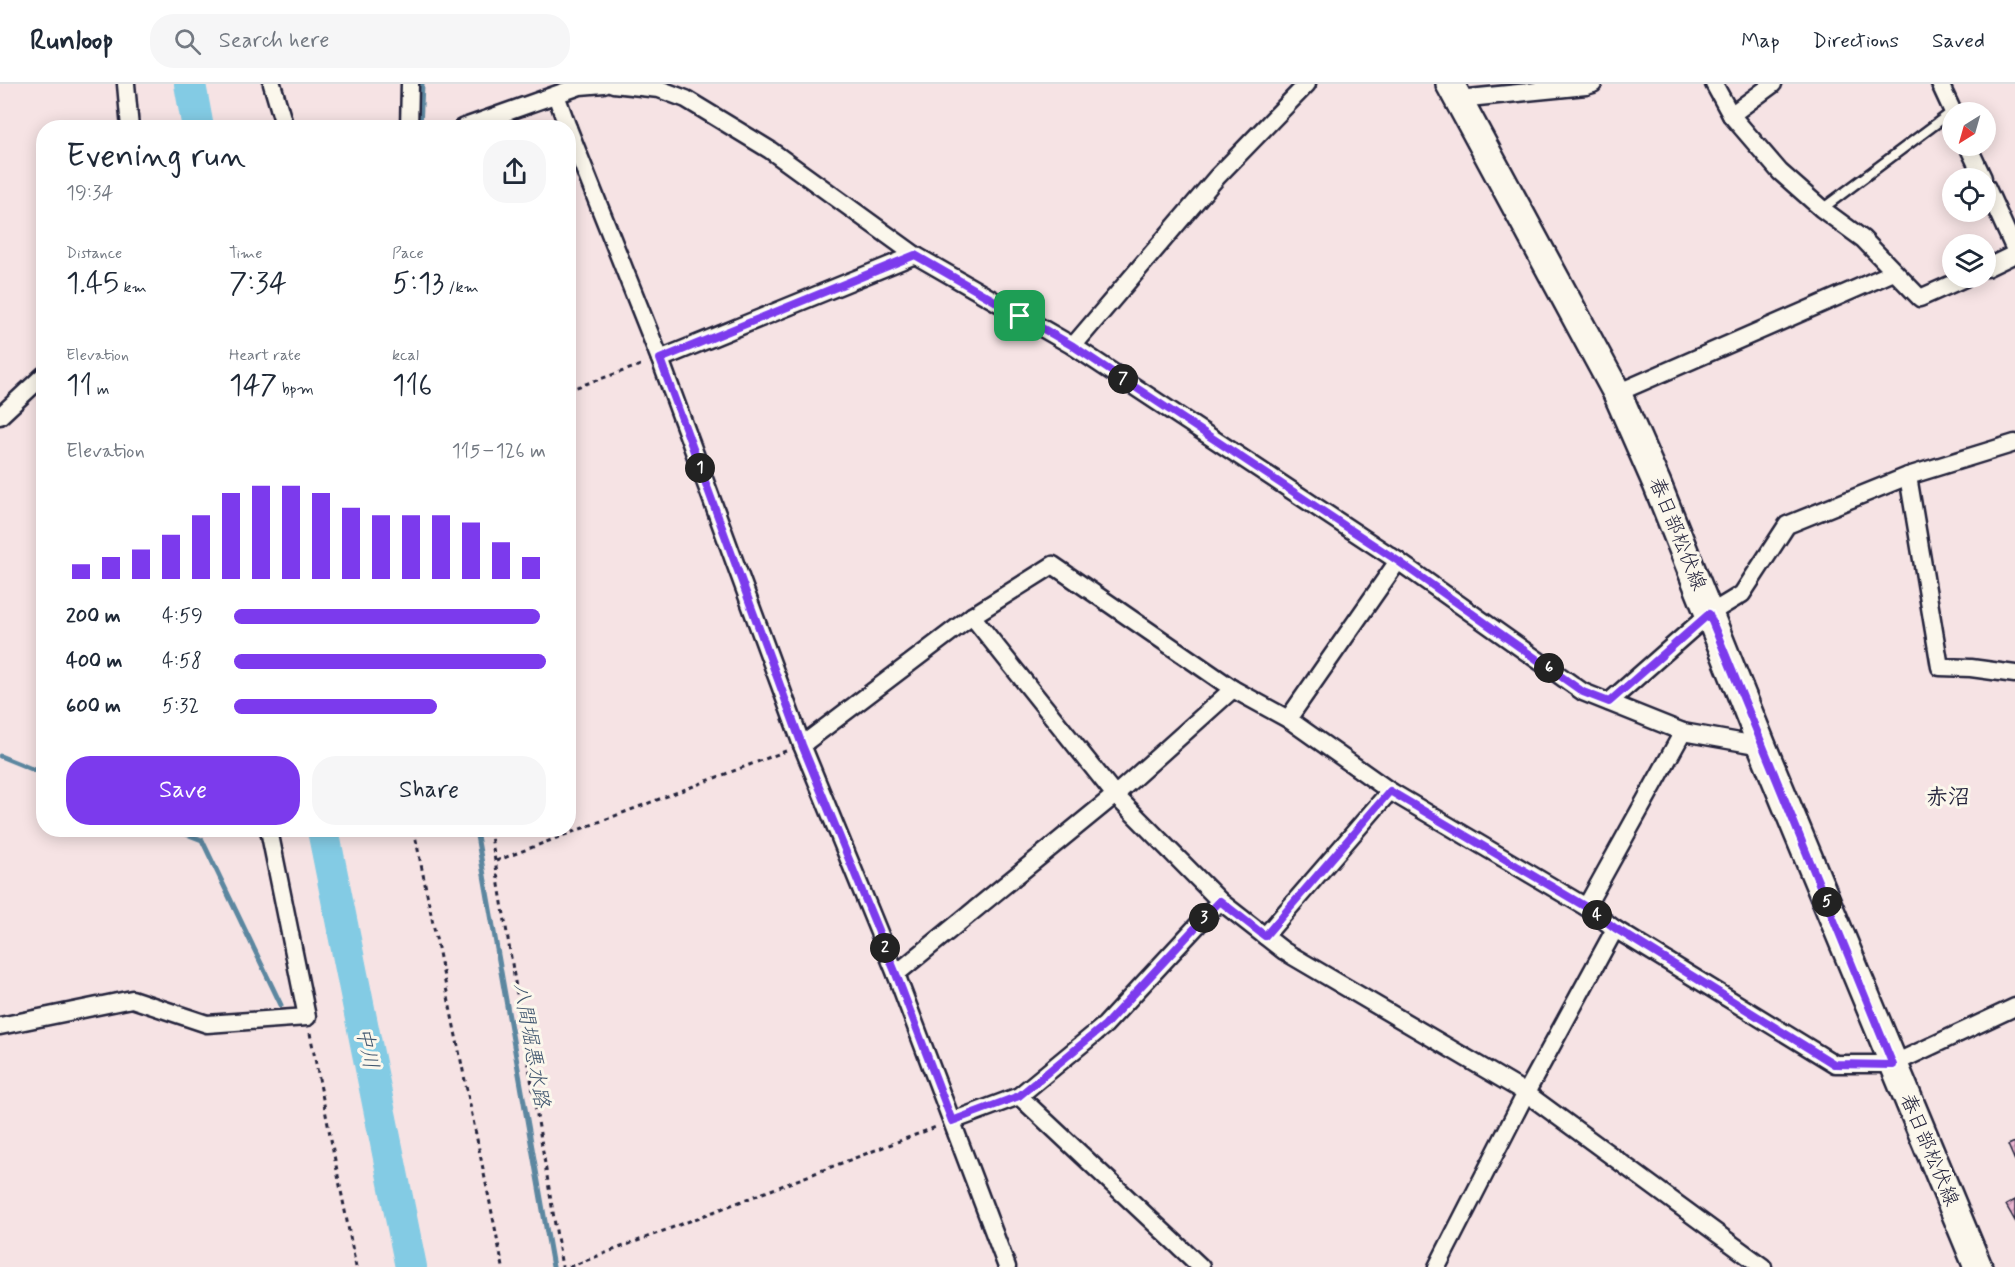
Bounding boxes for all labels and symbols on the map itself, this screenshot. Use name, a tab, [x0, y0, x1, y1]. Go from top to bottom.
north arrow	[1942, 102, 1996, 156]
pin	[994, 290, 1045, 341]
pin: 7	[1108, 364, 1138, 394]
pin: 1	[685, 453, 715, 483]
street label: 春日部松伏線	[1642, 473, 1712, 595]
pin: 6	[1534, 653, 1564, 683]
district label: 赤沼	[1926, 784, 1970, 812]
pin: 5	[1812, 887, 1842, 917]
pin: 4	[1582, 900, 1612, 930]
pin: 3	[1189, 903, 1219, 933]
pin: 2	[870, 933, 900, 963]
water label: 八間堀悪水路	[506, 981, 556, 1110]
water label: 中川	[349, 1025, 385, 1071]
street label: 春日部松伏線	[1893, 1089, 1965, 1211]

